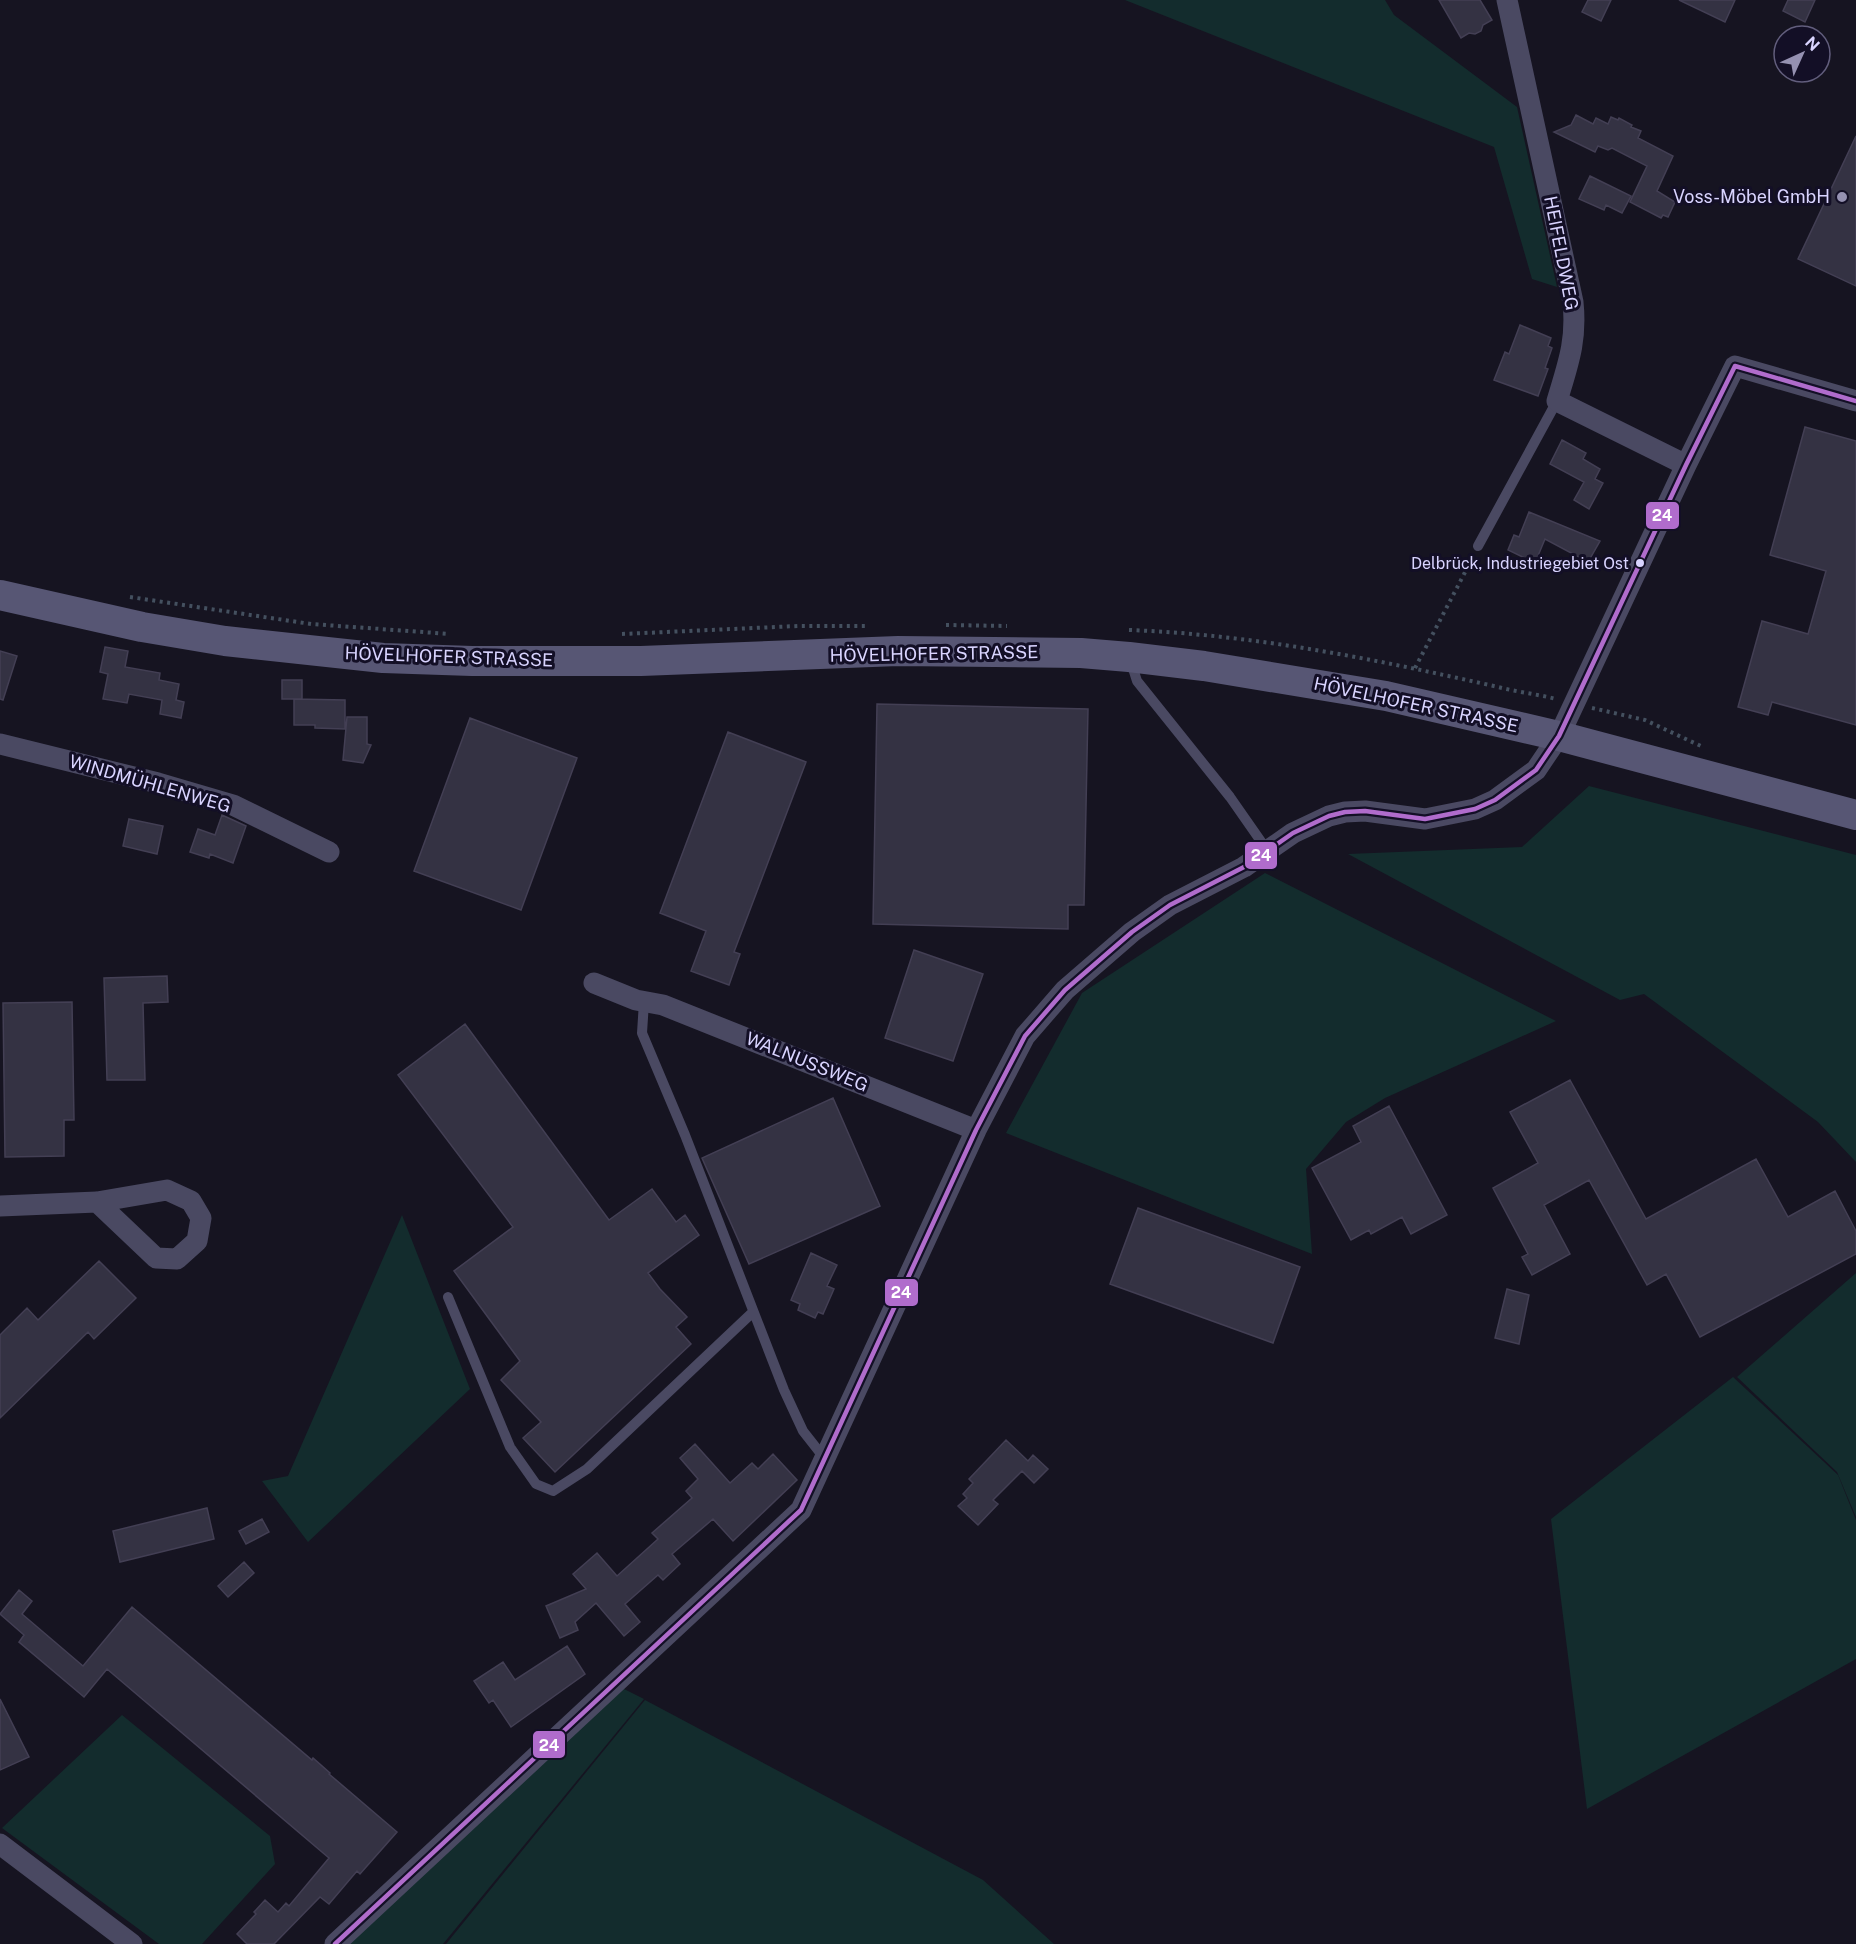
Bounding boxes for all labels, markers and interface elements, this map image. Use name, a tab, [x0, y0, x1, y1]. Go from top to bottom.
north arrow	[1772, 24, 1832, 84]
text: N	[1801, 33, 1823, 55]
place label: Voss-Möbel GmbH	[1673, 186, 1830, 207]
marker: Voss-Möbel GmbH	[1835, 190, 1849, 204]
street label: HEIFELDWEG	[1540, 194, 1583, 312]
line badge: 24	[1645, 501, 1680, 530]
text: 24	[1652, 506, 1673, 525]
place label: Delbrück, Industriegebiet Ost	[1411, 554, 1629, 573]
marker: Delbrück, Industriegebiet Ost	[1634, 557, 1646, 569]
street label: HÖVELHOFER STRASSE	[830, 640, 1038, 666]
street label: HÖVELHOFER STRASSE	[344, 641, 554, 671]
street label: HÖVELHOFER STRASSE	[1312, 672, 1521, 736]
street label: WINDMÜHLENWEG	[67, 749, 234, 817]
line badge: 24	[1244, 841, 1278, 870]
text: 24	[1251, 846, 1272, 865]
street label: WALNUSSWEG	[743, 1027, 871, 1096]
line badge: 24	[884, 1278, 919, 1307]
text: 24	[891, 1283, 912, 1302]
line badge: 24	[532, 1730, 566, 1759]
text: 24	[539, 1736, 560, 1755]

